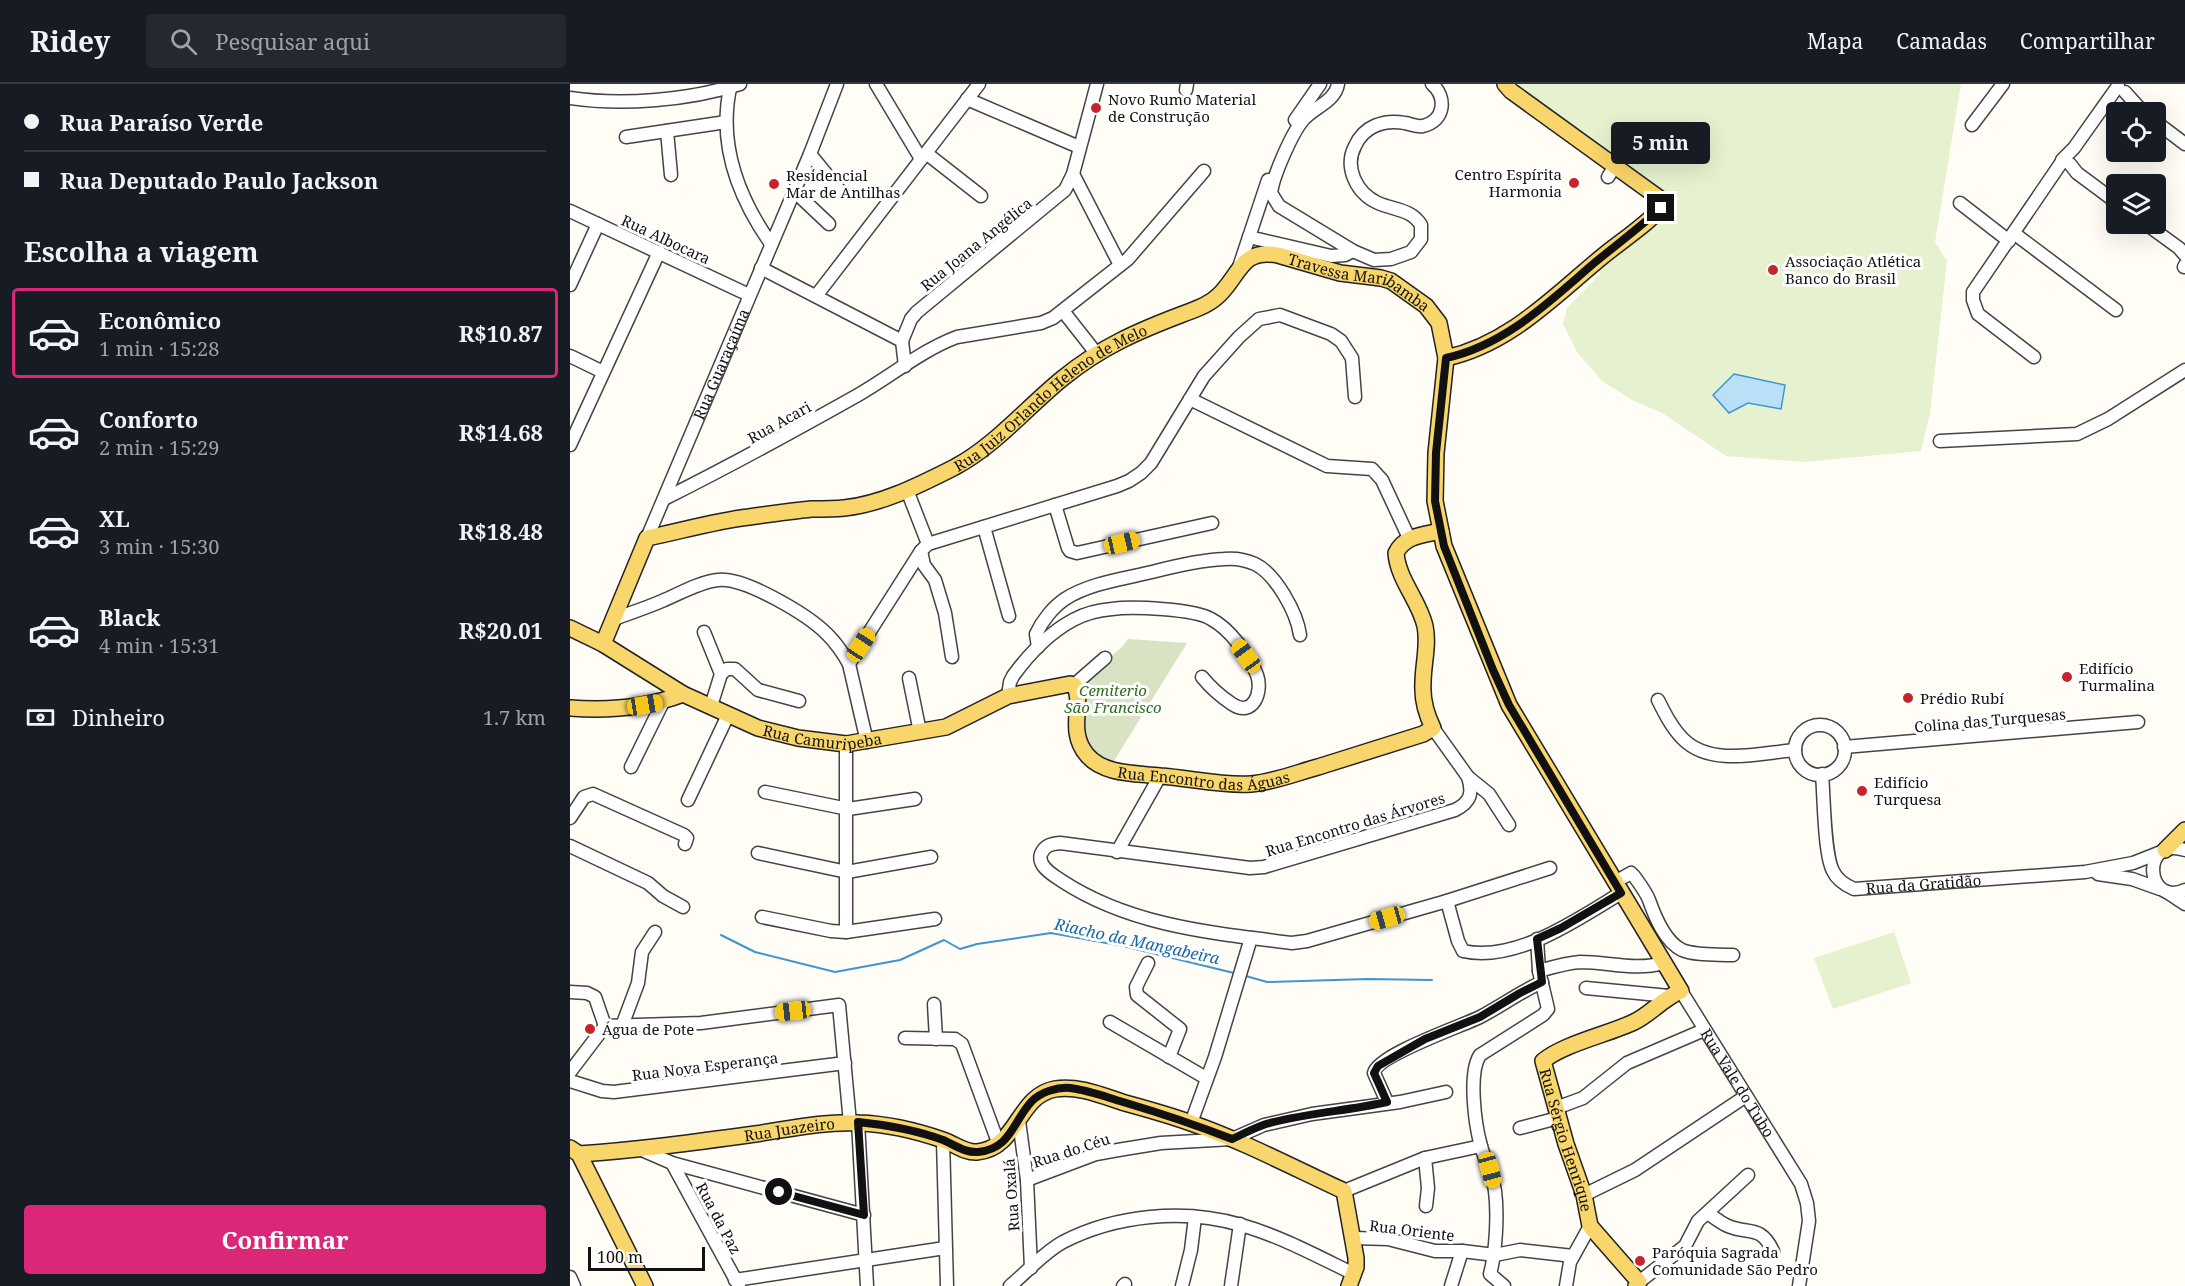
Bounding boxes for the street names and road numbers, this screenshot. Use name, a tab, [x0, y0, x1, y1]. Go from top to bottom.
street label: Rua Joana Angélica	[916, 193, 1036, 295]
street label: Rua Albocara	[618, 210, 714, 268]
street label: Travessa Maribamba	[1286, 248, 1434, 316]
street label: Rua Guaraçaíma	[688, 305, 753, 423]
street label: Rua Juiz Orlando Heleno de Melo	[950, 320, 1150, 476]
street label: Rua Acari	[744, 396, 814, 448]
street label: Colina das Turquesas	[1913, 703, 2067, 737]
street label: Rua Camuripeba	[761, 720, 883, 754]
street label: Rua Encontro das Águas	[1116, 762, 1292, 794]
street label: Rua Encontro das Árvores	[1263, 787, 1447, 861]
street label: Rua da Gratidão	[1865, 870, 1982, 898]
street label: Rua Vale do Tubo	[1697, 1025, 1779, 1141]
street label: Rua Nova Esperança	[631, 1047, 779, 1085]
street label: Rua Sérgio Henrique	[1536, 1066, 1597, 1213]
street label: Rua Juazeiro	[743, 1113, 835, 1145]
street label: Rua do Céu	[1030, 1128, 1113, 1172]
street label: Rua Oxalá	[998, 1158, 1024, 1232]
street label: Rua da Paz	[692, 1179, 746, 1257]
street label: Rua Oriente	[1368, 1215, 1456, 1245]

